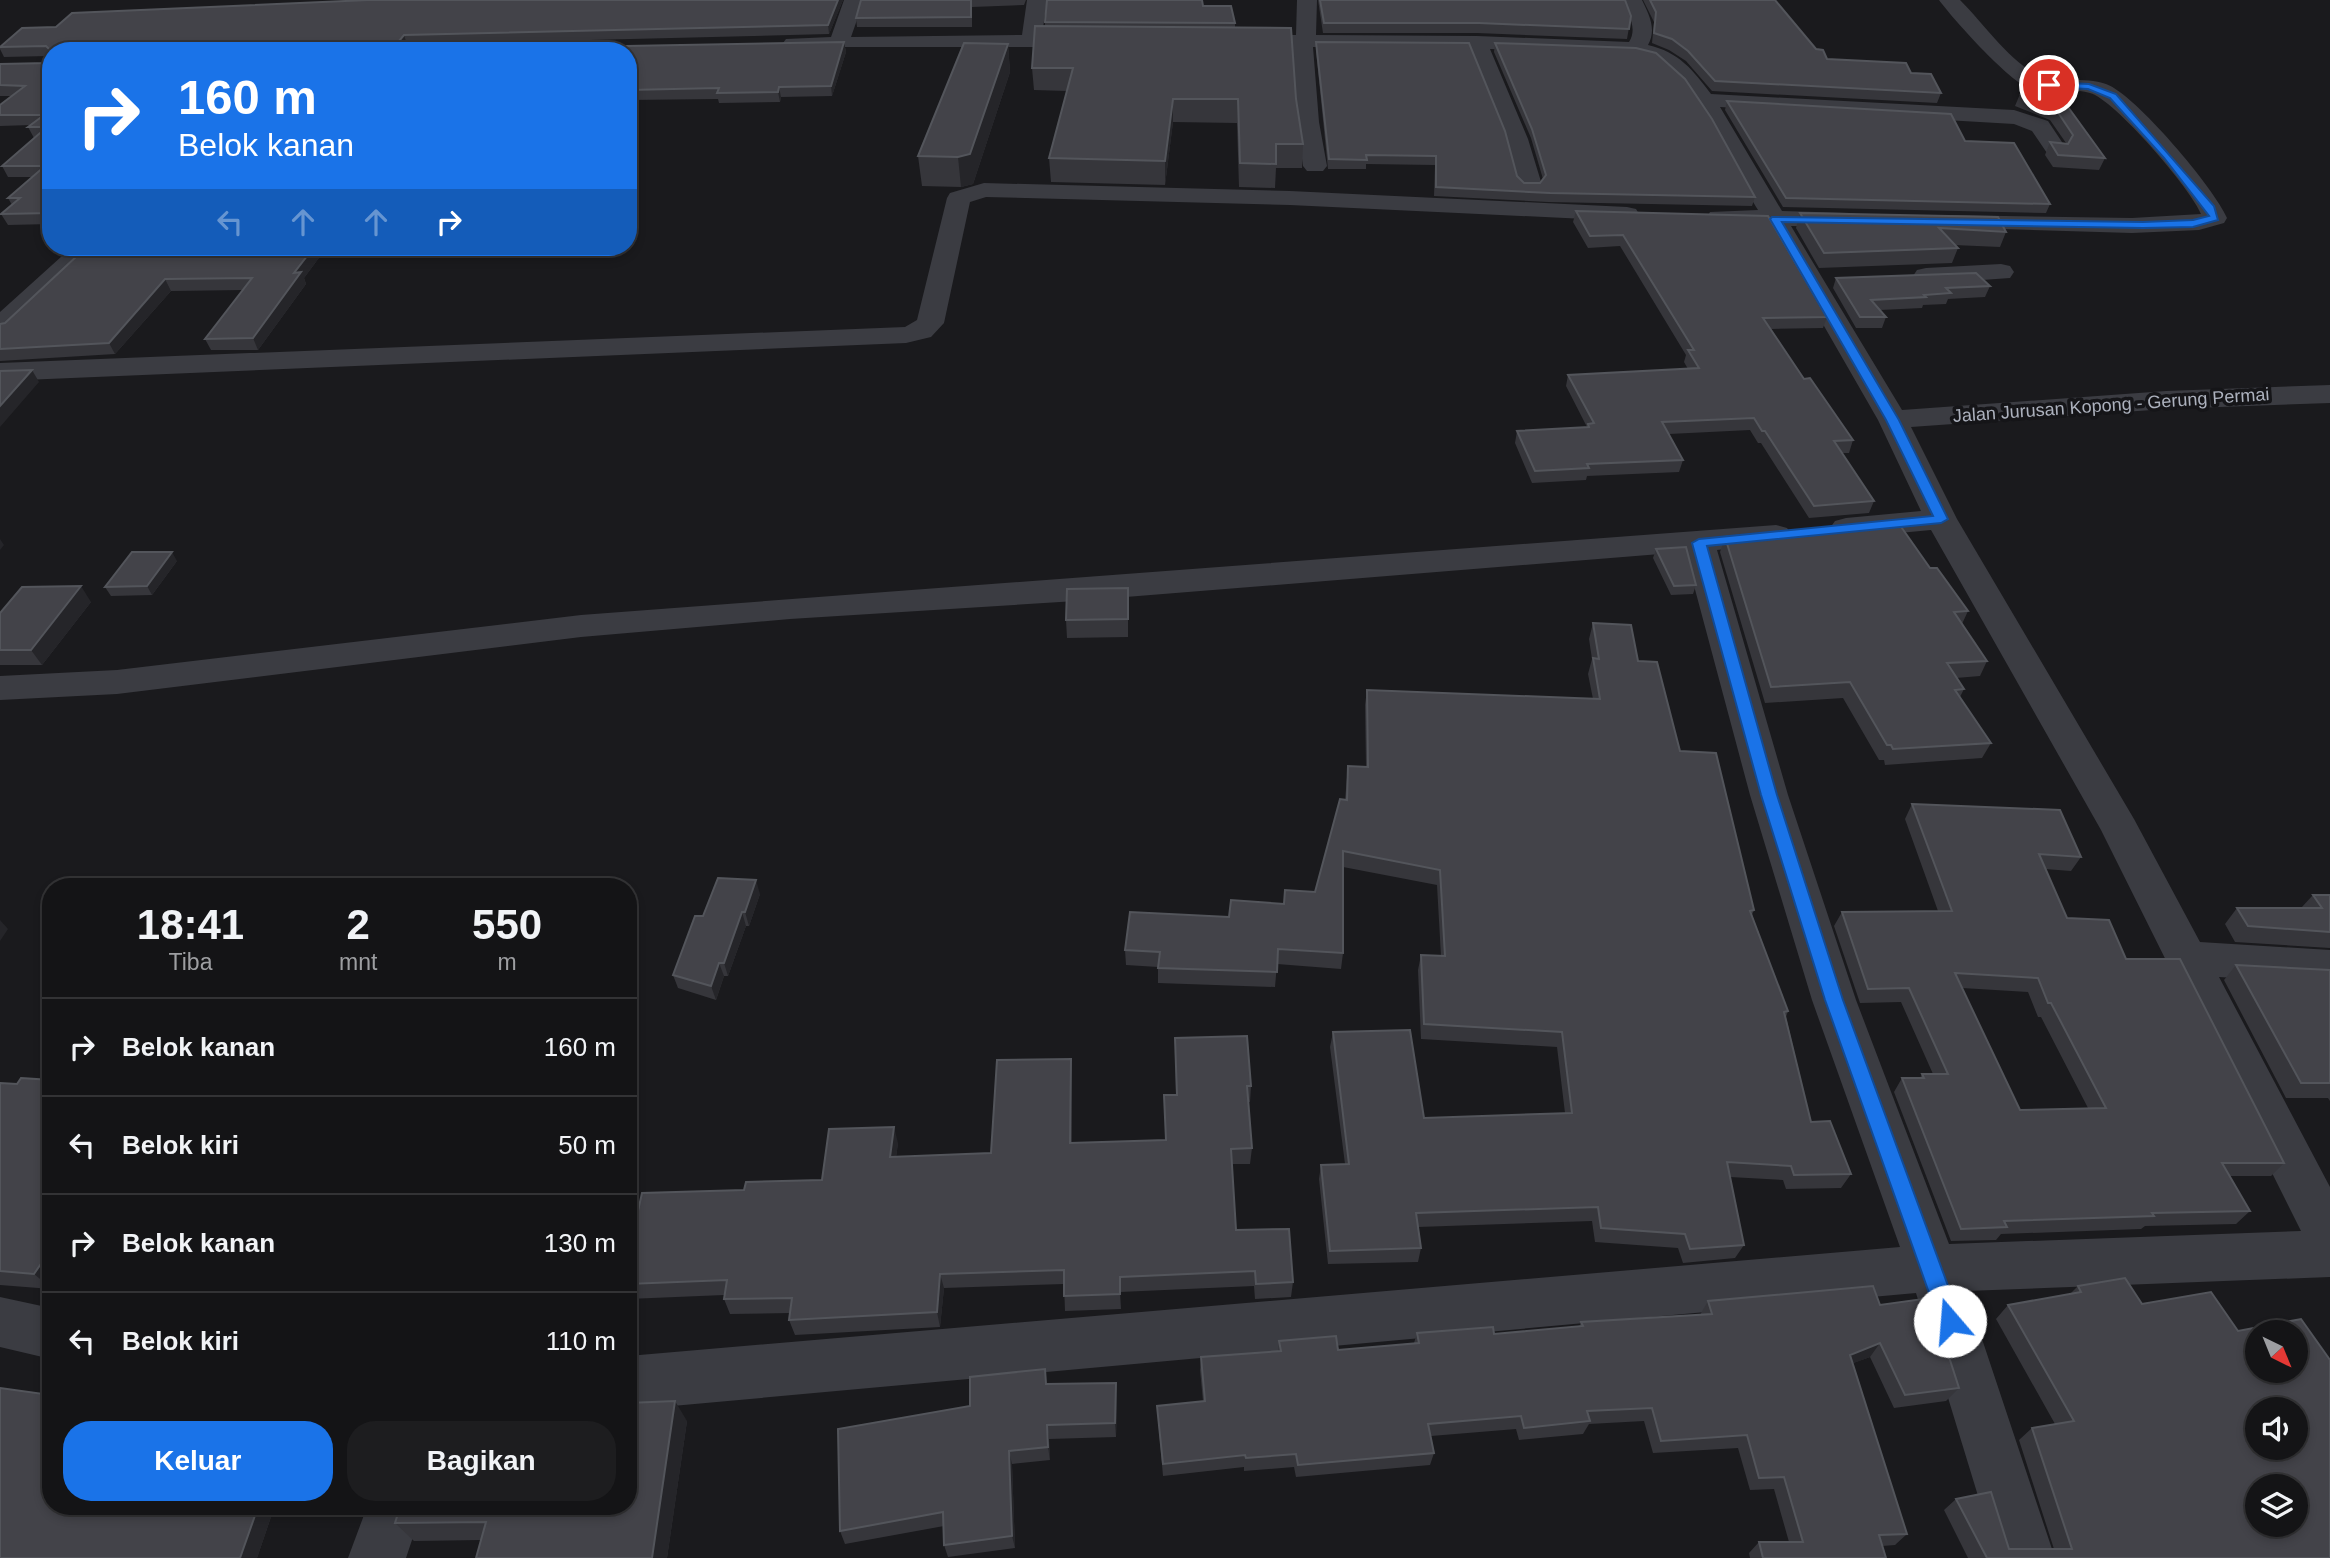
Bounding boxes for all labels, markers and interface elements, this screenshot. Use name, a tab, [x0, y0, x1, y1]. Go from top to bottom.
pin	[2019, 55, 2079, 115]
icon: arrive	[2030, 66, 2068, 104]
icon: right	[63, 70, 154, 161]
text: 160 m	[178, 70, 317, 124]
text: Belok kanan	[178, 127, 354, 163]
icon: left	[211, 203, 249, 241]
icon: ahead	[284, 203, 322, 241]
icon: ahead	[357, 203, 395, 241]
icon: right	[430, 203, 468, 241]
street label: Jalan Jurusan Kopong - Gerung Permai	[1952, 384, 2270, 426]
text: 18:41	[137, 901, 244, 948]
text: 2	[346, 901, 370, 948]
text: 550	[472, 901, 542, 948]
text: Tiba	[169, 949, 212, 975]
text: mnt	[339, 949, 377, 975]
text: m	[498, 949, 517, 975]
icon: right	[63, 1028, 101, 1066]
text: Belok kanan	[122, 1032, 275, 1062]
text: 160 m	[544, 1032, 616, 1062]
icon: left	[63, 1126, 101, 1164]
text: Belok kiri	[122, 1130, 239, 1160]
text: 50 m	[558, 1130, 616, 1160]
icon: right	[63, 1224, 101, 1262]
text: Belok kanan	[122, 1228, 275, 1258]
text: 130 m	[544, 1228, 616, 1258]
position arrow	[1913, 1284, 1987, 1358]
north arrow	[2245, 1320, 2308, 1382]
map controls	[2245, 1320, 2308, 1537]
icon: left	[63, 1322, 101, 1360]
text: Belok kiri	[122, 1326, 239, 1356]
text: 110 m	[546, 1326, 616, 1356]
button: sound	[2245, 1397, 2308, 1460]
button: Keluar	[63, 1421, 333, 1501]
button: Bagikan	[347, 1421, 616, 1501]
button: layers	[2245, 1474, 2308, 1537]

